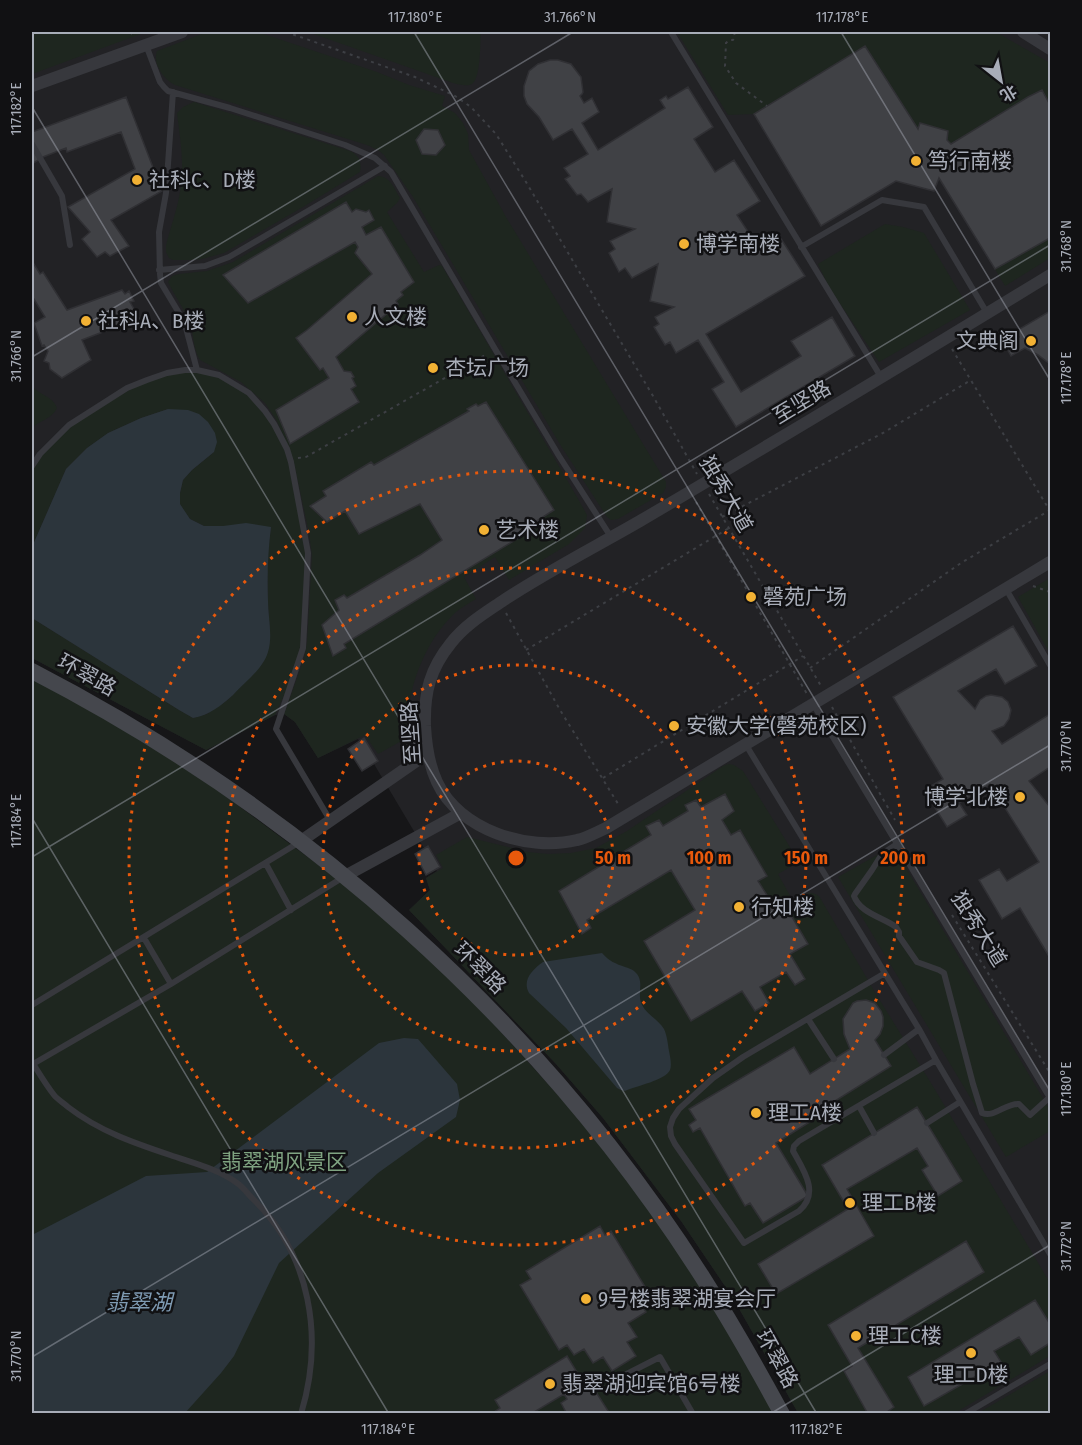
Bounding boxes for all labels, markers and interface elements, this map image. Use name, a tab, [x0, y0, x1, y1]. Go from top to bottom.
text: 117.180°E	[388, 8, 442, 26]
text: 31.766°N	[544, 8, 596, 26]
text: 117.178°E	[816, 8, 868, 26]
north arrow	[971, 51, 1031, 111]
text: 北	[997, 81, 1020, 106]
text: 117.182°E	[7, 82, 25, 136]
place label: 笃行南楼	[928, 148, 1012, 174]
marker: 笃行南楼	[909, 154, 923, 168]
place label: 社科C、D楼	[149, 167, 256, 193]
marker: 社科C、D楼	[130, 173, 144, 187]
text: 31.768°N	[1057, 220, 1075, 272]
place label: 博学南楼	[696, 231, 780, 257]
marker: 博学南楼	[677, 237, 691, 251]
place label: 人文楼	[364, 304, 427, 330]
place label: 社科A、B楼	[98, 308, 205, 334]
marker: 人文楼	[345, 310, 359, 324]
marker: 社科A、B楼	[79, 314, 93, 328]
place label: 文典阁	[956, 328, 1019, 354]
text: 31.766°N	[7, 330, 25, 382]
marker: 文典阁	[1024, 334, 1038, 348]
text: 117.178°E	[1057, 352, 1075, 404]
place label: 杏坛广场	[445, 355, 529, 381]
marker: 杏坛广场	[426, 361, 440, 375]
street label: 至坚路	[768, 375, 836, 429]
street label: 独秀大道	[694, 451, 758, 537]
place label: 艺术楼	[496, 517, 559, 543]
marker: 艺术楼	[477, 523, 491, 537]
place label: 磬苑广场	[763, 584, 847, 610]
marker: 磬苑广场	[744, 590, 758, 604]
street label: 环翠路	[53, 648, 121, 702]
street label: 至坚路	[396, 701, 426, 765]
place label: 安徽大学(磬苑校区)	[686, 713, 866, 739]
marker: 安徽大学(磬苑校区)	[667, 719, 681, 733]
text: 31.770°N	[1057, 720, 1075, 772]
place label: 博学北楼	[924, 784, 1008, 810]
marker: 博学北楼	[1013, 790, 1027, 804]
text: 117.184°E	[7, 794, 25, 848]
text: 50 m	[595, 847, 631, 869]
text: 100 m	[687, 847, 731, 869]
text: 150 m	[784, 847, 828, 869]
text: 200 m	[879, 847, 926, 869]
centre of rings	[506, 848, 526, 868]
street label: 独秀大道	[946, 886, 1012, 972]
place label: 行知楼	[751, 894, 814, 920]
marker: 行知楼	[732, 900, 746, 914]
street label: 环翠路	[449, 937, 511, 999]
text: 117.180°E	[1057, 1062, 1075, 1116]
place label: 理工A楼	[768, 1100, 842, 1126]
marker: 理工A楼	[749, 1106, 763, 1120]
park label: 翡翠湖风景区	[221, 1149, 347, 1175]
place label: 理工B楼	[862, 1190, 937, 1216]
marker: 理工B楼	[843, 1196, 857, 1210]
text: 31.772°N	[1057, 1221, 1075, 1271]
place label: 9号楼翡翠湖宴会厅	[598, 1286, 776, 1312]
water label: 翡翠湖	[106, 1289, 175, 1316]
marker: 9号楼翡翠湖宴会厅	[579, 1292, 593, 1306]
place label: 理工C楼	[868, 1323, 942, 1349]
street label: 环翠路	[750, 1325, 804, 1393]
marker: 理工C楼	[849, 1329, 863, 1343]
text: 31.770°N	[7, 1330, 25, 1382]
marker: 理工D楼	[964, 1346, 978, 1360]
place label: 理工D楼	[933, 1362, 1009, 1388]
place label: 翡翠湖迎宾馆6号楼	[562, 1371, 740, 1397]
marker: 翡翠湖迎宾馆6号楼	[543, 1377, 557, 1391]
text: 117.184°E	[361, 1420, 415, 1438]
text: 117.182°E	[789, 1420, 843, 1438]

